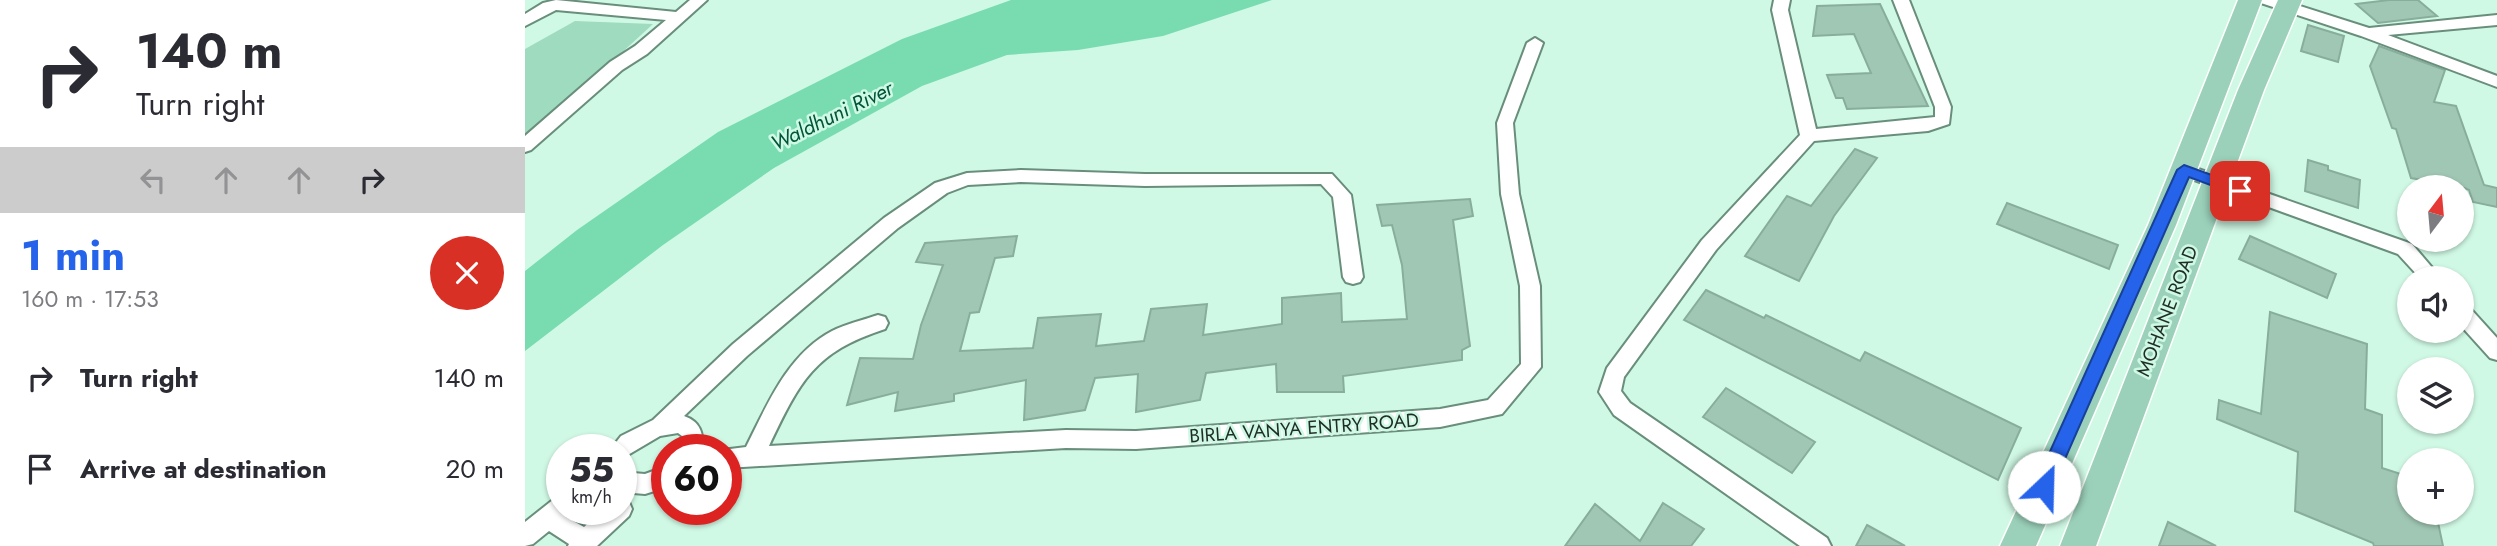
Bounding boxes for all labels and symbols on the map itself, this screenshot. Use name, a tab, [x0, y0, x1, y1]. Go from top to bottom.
water label: Waldhuni River	[766, 73, 899, 159]
pin	[2210, 161, 2270, 221]
north arrow	[2397, 175, 2475, 252]
street label: MOHANE ROAD	[2130, 242, 2204, 380]
street label: BIRLA VANYA ENTRY ROAD	[1188, 407, 1420, 449]
speed limit sign: 60	[651, 434, 742, 525]
position arrow	[2007, 450, 2081, 524]

